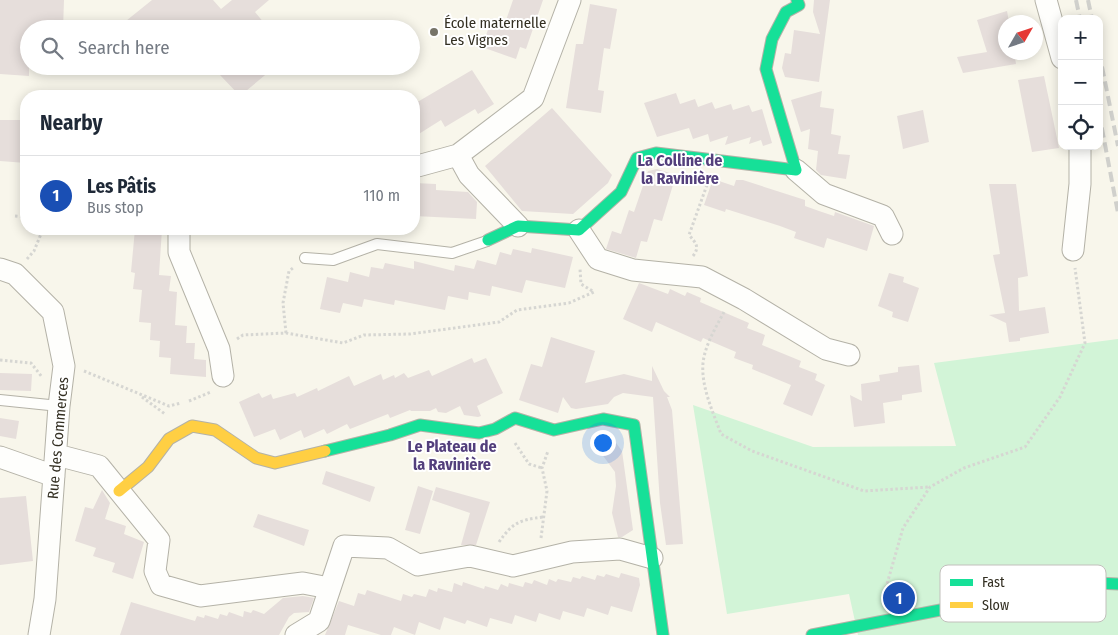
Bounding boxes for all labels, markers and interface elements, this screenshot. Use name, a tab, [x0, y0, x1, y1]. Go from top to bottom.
place label: École maternelle Les Vignes	[444, 14, 546, 49]
north arrow	[998, 15, 1043, 60]
map controls	[1058, 15, 1103, 150]
button: +	[1058, 15, 1103, 60]
search box	[20, 20, 420, 75]
marker: École maternelle Les Vignes	[428, 26, 440, 38]
icon: search	[38, 34, 66, 62]
text: Search here	[78, 36, 170, 59]
button: −	[1058, 60, 1103, 105]
button: locate	[1058, 105, 1103, 150]
text: Nearby	[40, 110, 102, 136]
district label: La Colline de la Ravinière	[638, 151, 722, 188]
text: Les Pâtis	[87, 175, 156, 198]
text: 1	[53, 186, 59, 205]
text: 110 m	[363, 186, 400, 205]
text: Bus stop	[87, 198, 143, 217]
street label: Rue des Commerces	[44, 376, 72, 500]
your location	[590, 430, 616, 456]
district label: Le Plateau de la Ravinière	[407, 437, 497, 474]
legend	[940, 565, 1106, 622]
text: Fast	[982, 574, 1005, 591]
pin: 1	[883, 579, 915, 617]
text: Slow	[982, 597, 1009, 614]

